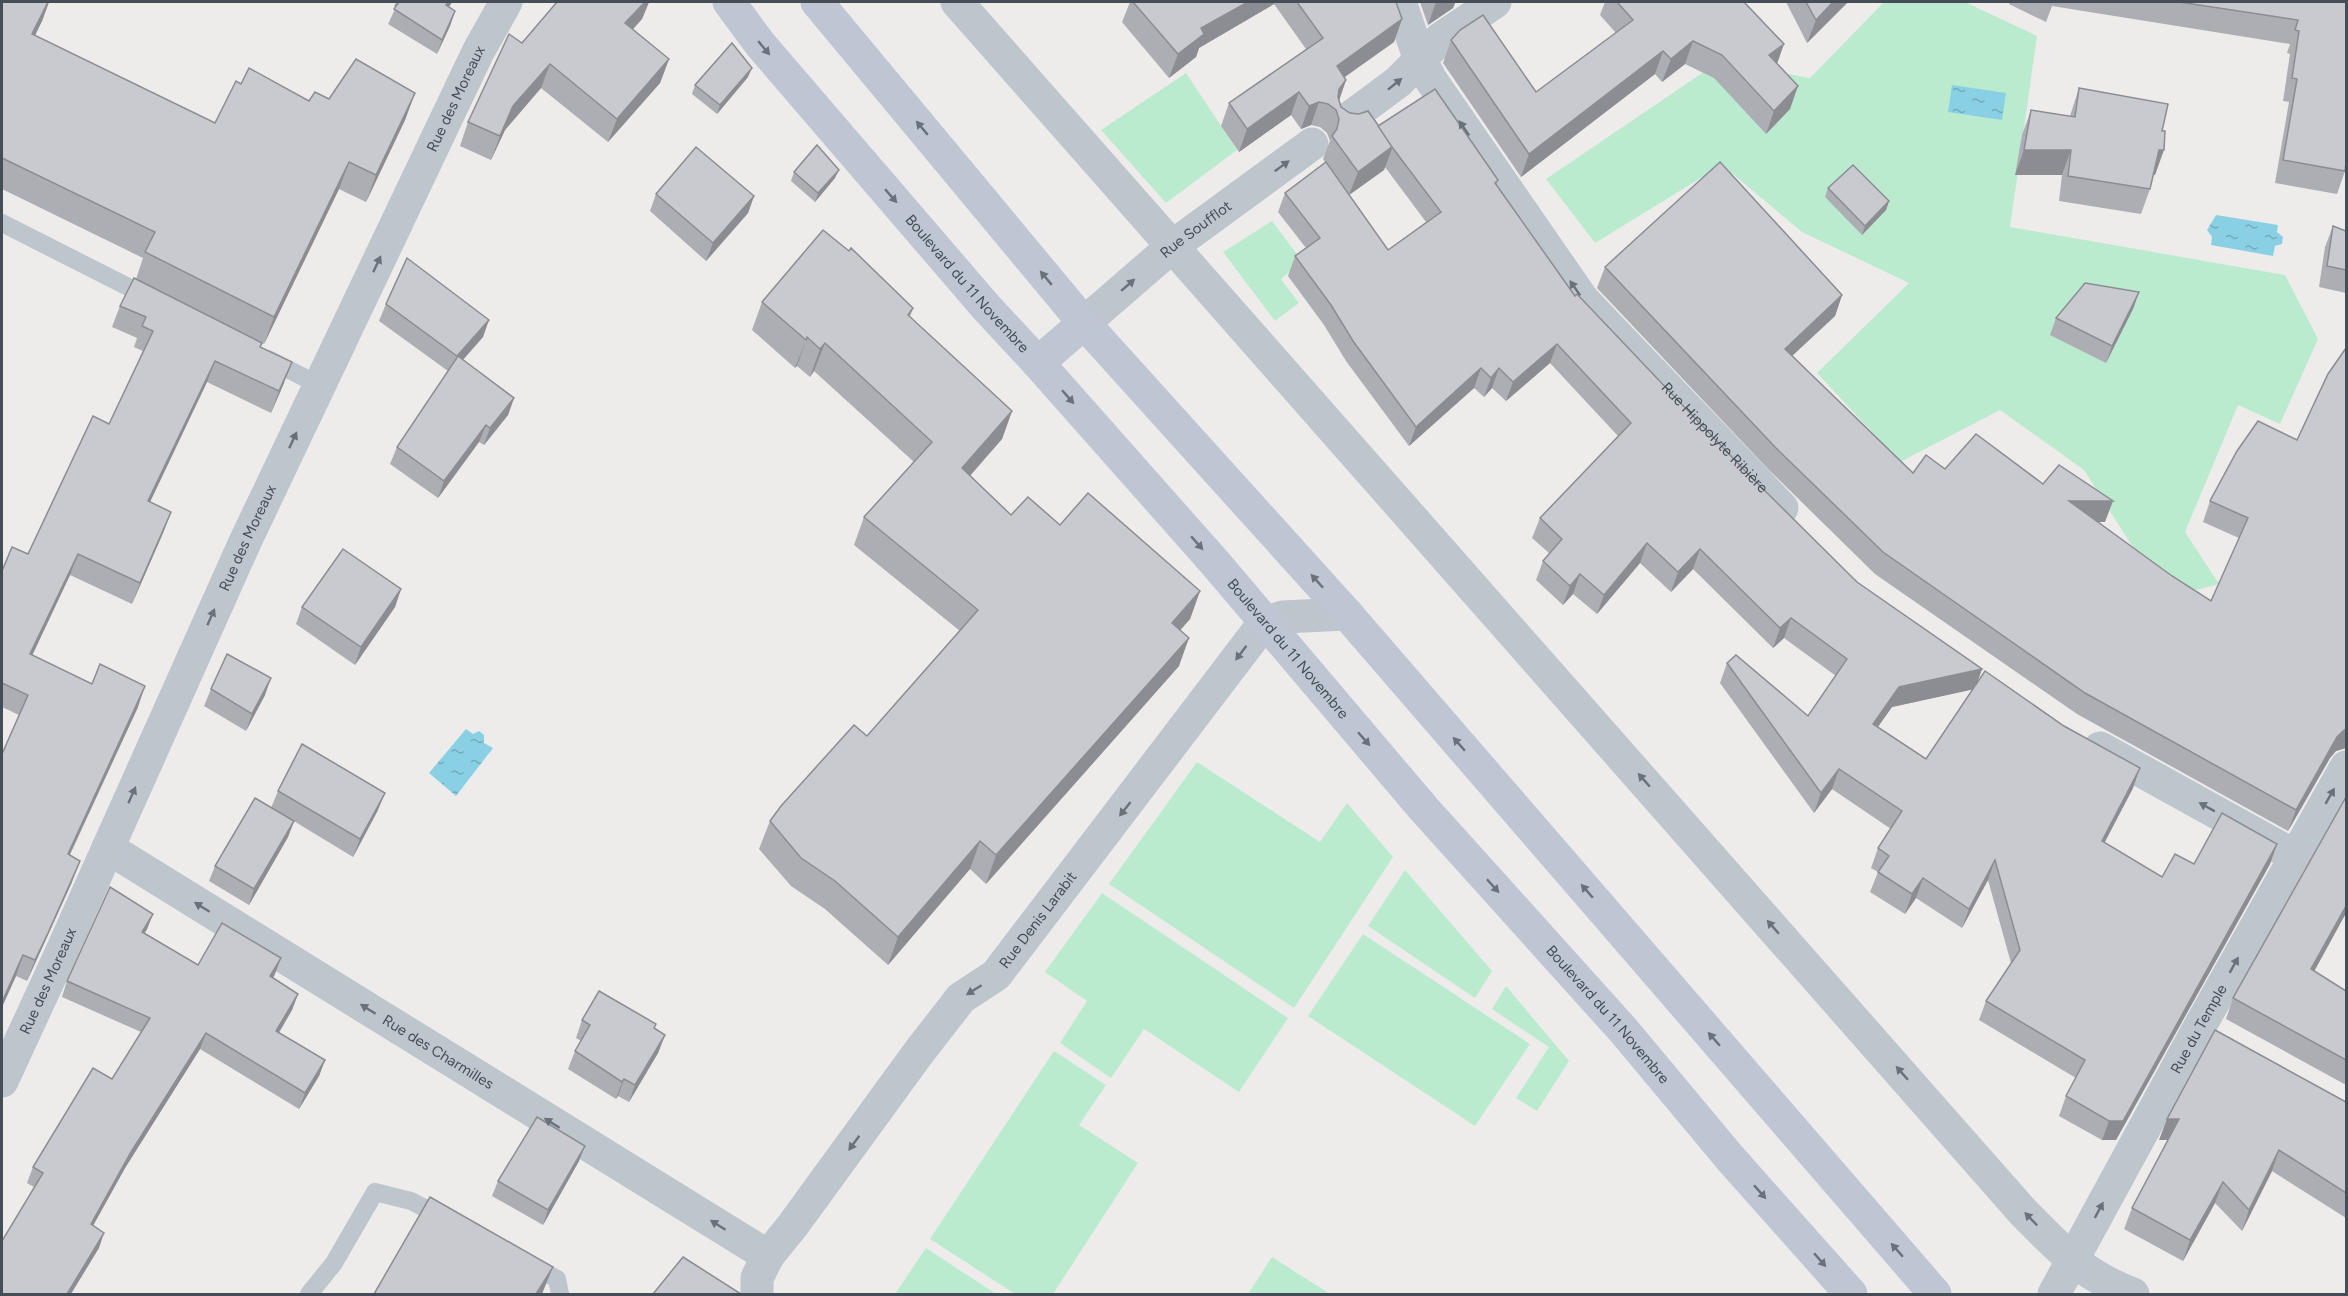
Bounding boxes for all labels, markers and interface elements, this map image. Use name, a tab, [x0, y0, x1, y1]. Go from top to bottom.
one-way arrow	[757, 40, 770, 55]
street label: Rue des Moreaux	[423, 43, 489, 155]
one-way arrow	[1387, 77, 1403, 90]
one-way arrow	[1458, 120, 1470, 136]
one-way arrow	[916, 121, 929, 136]
one-way arrow	[1274, 160, 1290, 172]
one-way arrow	[884, 188, 897, 203]
street label: Rue Soufflot	[1156, 197, 1235, 262]
street label: Boulevard du 11 Novembre	[902, 211, 1033, 356]
one-way arrow	[372, 255, 381, 272]
one-way arrow	[1040, 270, 1053, 286]
one-way arrow	[1120, 279, 1135, 292]
one-way arrow	[1570, 280, 1581, 296]
street label: Rue Hippolyte Ribière	[1658, 379, 1772, 497]
one-way arrow	[1061, 389, 1075, 404]
one-way arrow	[289, 431, 298, 448]
street label: Rue des Moreaux	[215, 482, 280, 594]
one-way arrow	[1190, 535, 1203, 550]
one-way arrow	[1311, 574, 1324, 589]
street label: Boulevard du 11 Novembre	[1223, 575, 1352, 723]
one-way arrow	[207, 608, 216, 625]
one-way arrow	[1236, 645, 1248, 660]
one-way arrow	[1357, 731, 1370, 746]
one-way arrow	[1453, 736, 1466, 752]
one-way arrow	[1637, 773, 1651, 788]
one-way arrow	[127, 786, 136, 803]
one-way arrow	[2325, 787, 2335, 804]
one-way arrow	[1118, 801, 1131, 817]
one-way arrow	[2199, 802, 2216, 812]
street label: Rue Denis Larabit	[995, 868, 1081, 972]
one-way arrow	[1486, 878, 1499, 893]
one-way arrow	[1580, 884, 1594, 899]
one-way arrow	[194, 901, 211, 912]
one-way arrow	[1767, 920, 1780, 935]
street label: Rue des Moreaux	[16, 925, 80, 1037]
street label: Boulevard du 11 Novembre	[1542, 942, 1673, 1088]
one-way arrow	[2229, 956, 2239, 973]
street label: Rue du Temple	[2167, 981, 2231, 1077]
one-way arrow	[966, 984, 982, 995]
one-way arrow	[360, 1004, 376, 1015]
street label: Rue des Charmilles	[379, 1011, 497, 1093]
one-way arrow	[1708, 1031, 1721, 1047]
one-way arrow	[1896, 1066, 1909, 1081]
one-way arrow	[544, 1117, 560, 1128]
one-way arrow	[849, 1135, 861, 1150]
one-way arrow	[1753, 1184, 1767, 1199]
one-way arrow	[2094, 1201, 2104, 1218]
one-way arrow	[2024, 1212, 2038, 1227]
one-way arrow	[710, 1220, 726, 1231]
one-way arrow	[1890, 1242, 1903, 1258]
one-way arrow	[1813, 1252, 1826, 1267]

